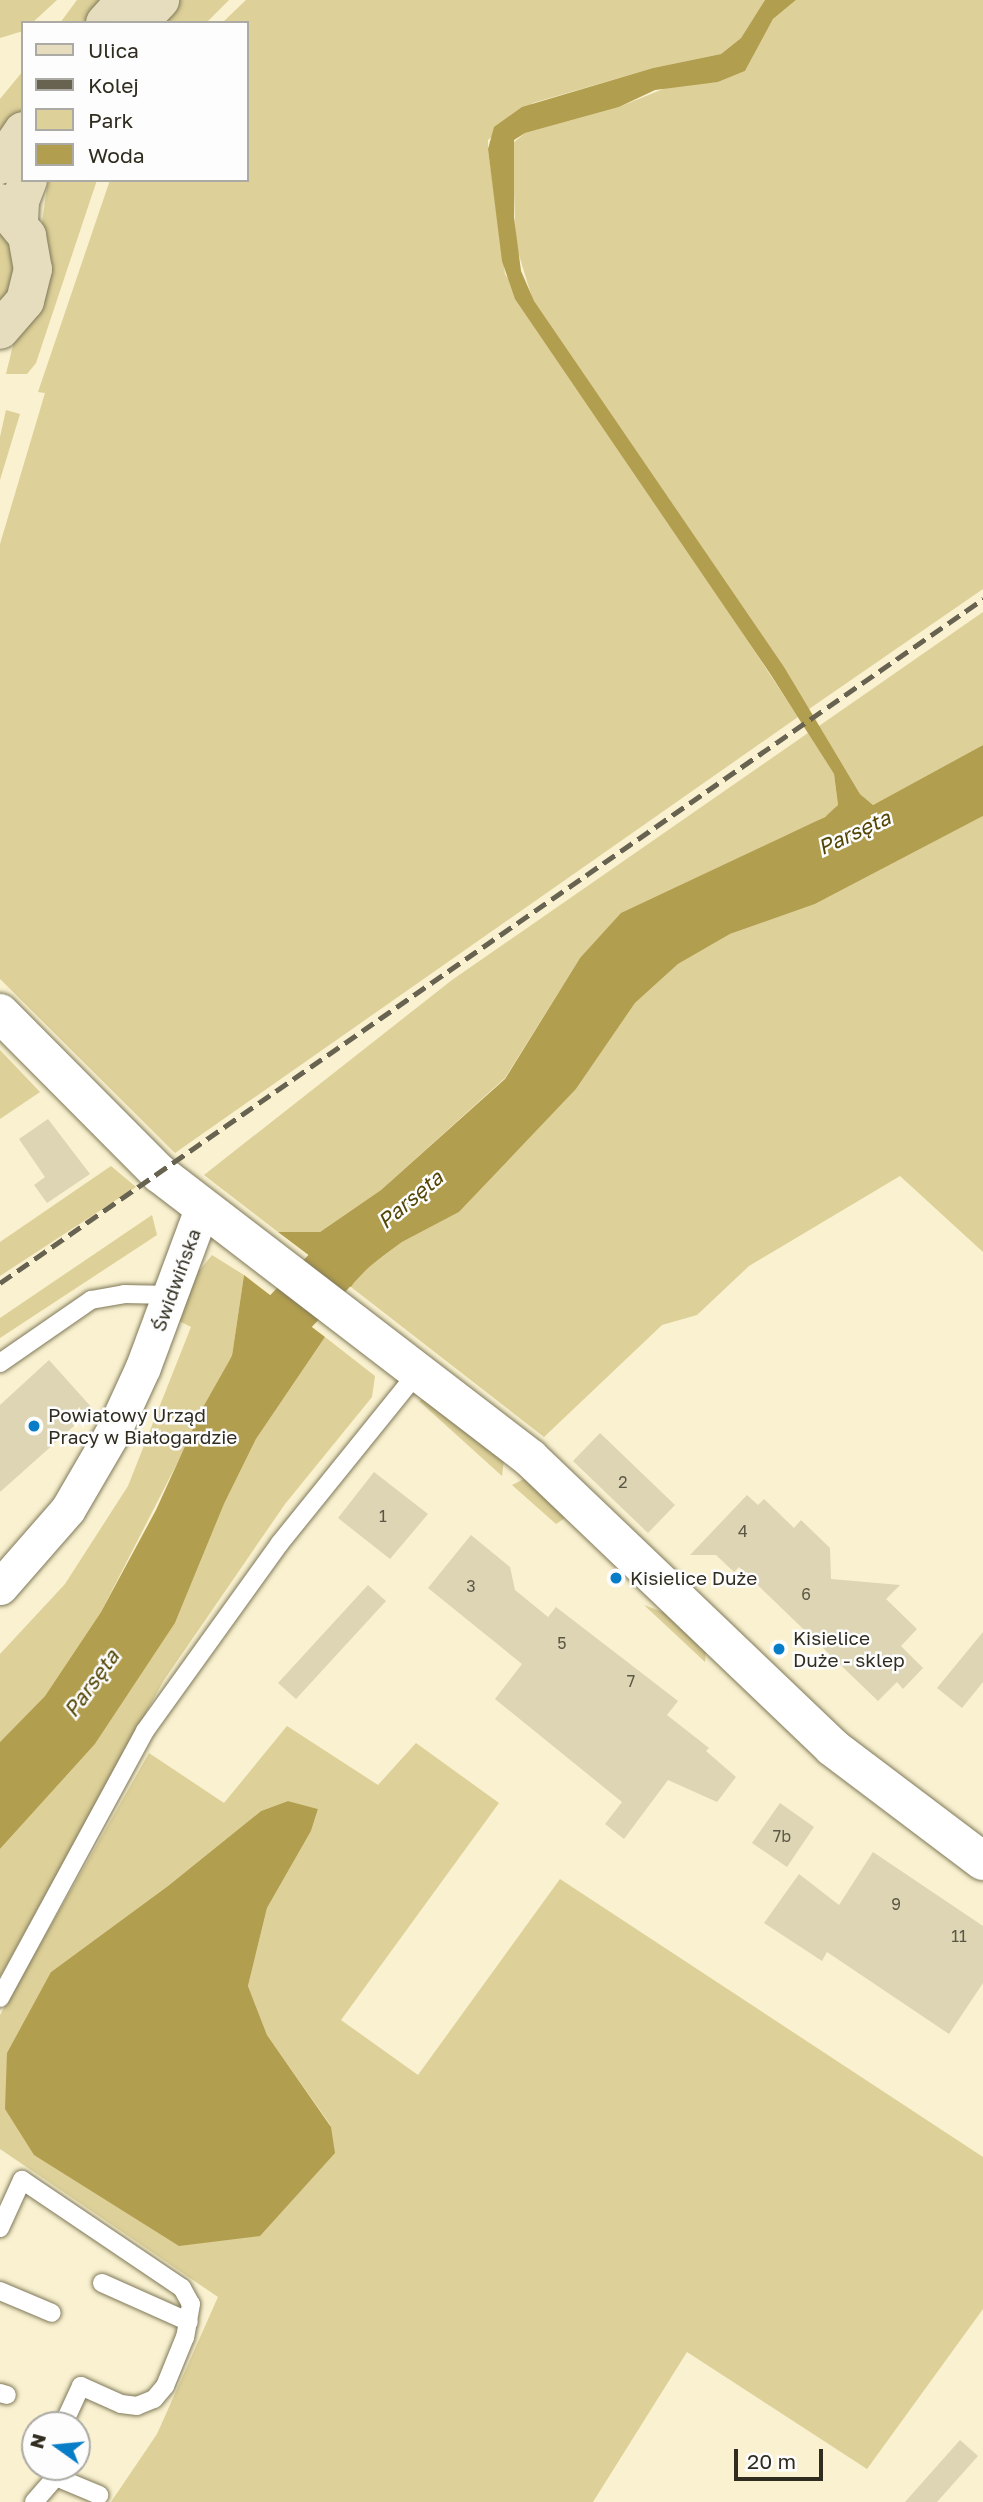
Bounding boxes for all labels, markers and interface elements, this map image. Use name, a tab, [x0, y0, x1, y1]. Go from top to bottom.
legend	[21, 21, 248, 182]
text: Ulica	[88, 37, 139, 63]
text: Kolej	[88, 72, 139, 98]
text: Park	[88, 107, 133, 133]
text: Woda	[88, 142, 145, 168]
water label: Parsęta	[814, 804, 894, 860]
water label: Parsęta	[372, 1165, 448, 1233]
street label: Świdwińska	[147, 1226, 205, 1334]
place label: Powiatowy Urząd Pracy w Białogardzie	[48, 1404, 237, 1448]
marker: Powiatowy Urząd Pracy w Białogardzie	[26, 1418, 42, 1434]
house number: 2	[618, 1472, 628, 1492]
house number: 1	[379, 1506, 387, 1526]
house number: 4	[738, 1521, 748, 1541]
place label: Kisielice Duże	[630, 1567, 757, 1589]
marker: Kisielice Duże	[608, 1570, 624, 1586]
house number: 3	[466, 1576, 476, 1596]
house number: 6	[801, 1584, 811, 1604]
place label: Kisielice Duże - sklep	[793, 1627, 905, 1671]
house number: 5	[557, 1633, 567, 1653]
marker: Kisielice Duże - sklep	[771, 1641, 787, 1657]
water label: Parsęta	[58, 1644, 124, 1722]
house number: 7	[627, 1671, 635, 1691]
house number: 7b	[773, 1826, 791, 1846]
house number: 9	[891, 1894, 901, 1914]
house number: 11	[951, 1926, 967, 1946]
north arrow	[21, 2411, 91, 2481]
text: N	[24, 2431, 50, 2451]
scale bar	[738, 2436, 827, 2480]
text: 20 m	[747, 2448, 796, 2474]

